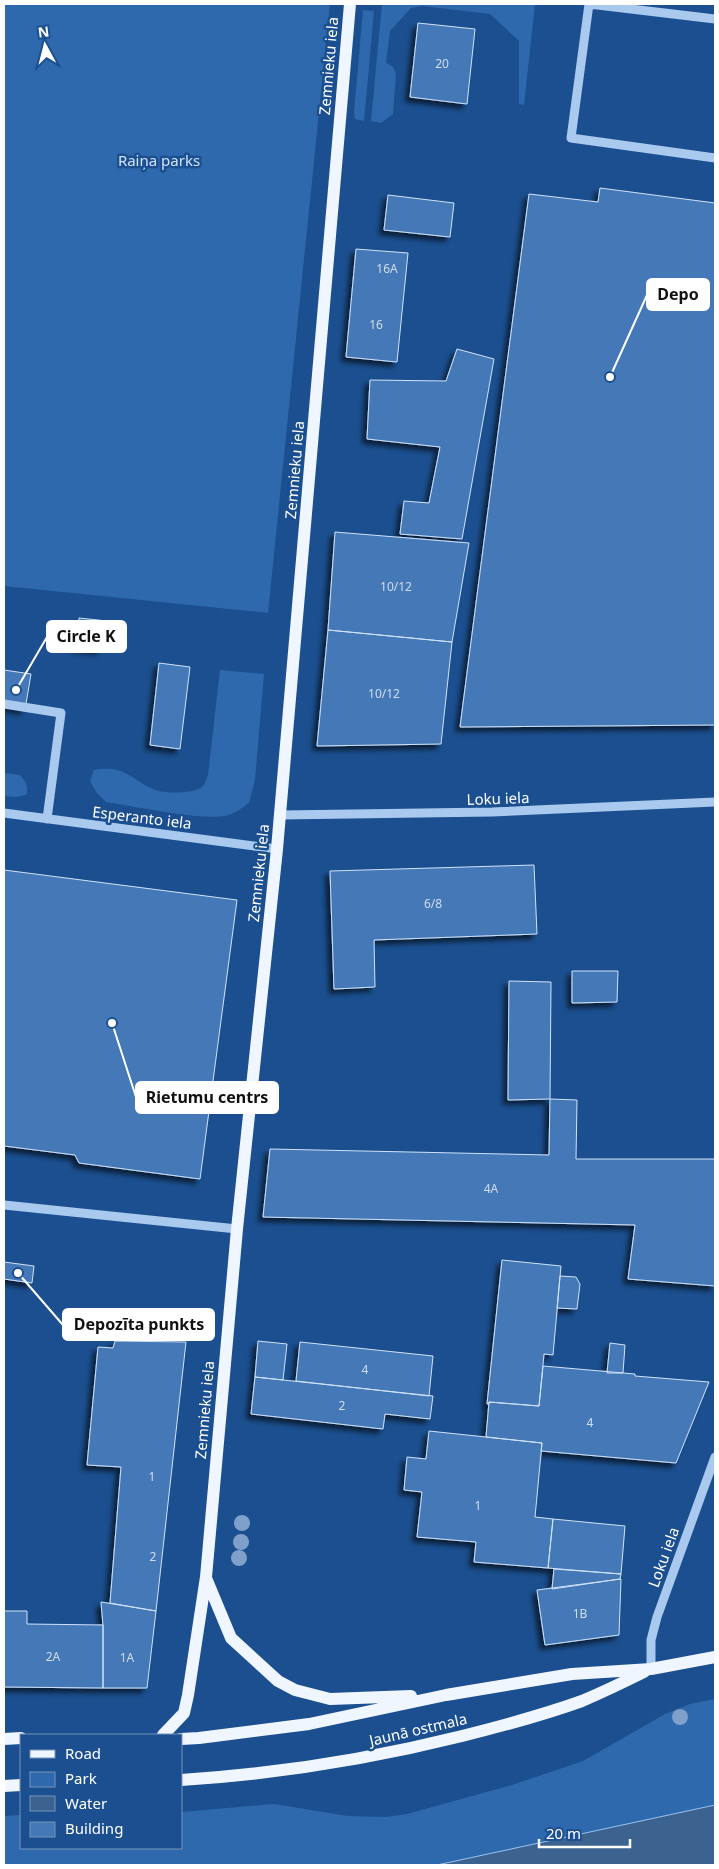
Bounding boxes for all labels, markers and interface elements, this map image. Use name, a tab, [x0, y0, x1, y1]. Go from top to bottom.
street label: Zemnieku iela	[314, 16, 342, 116]
north arrow	[20, 20, 70, 70]
text: N	[37, 21, 50, 42]
house number: 20	[435, 55, 449, 72]
park label: Raiņa parks	[118, 150, 200, 170]
house number: 16A	[376, 260, 398, 277]
callout: Depo	[647, 279, 709, 310]
text: Depo	[657, 283, 699, 305]
house number: 16	[369, 316, 383, 333]
street label: Zemnieku iela	[280, 420, 308, 520]
house number: 10/12	[380, 578, 412, 595]
callout: Circle K	[47, 621, 126, 652]
text: Circle K	[56, 625, 116, 647]
house number: 10/12	[368, 685, 400, 702]
street label: Loku iela	[466, 787, 530, 809]
street label: Esperanto iela	[91, 801, 193, 833]
street label: Zemnieku iela	[243, 823, 273, 923]
house number: 6/8	[424, 895, 442, 912]
callout: Rietumu centrs	[136, 1082, 278, 1113]
text: Rietumu centrs	[146, 1086, 268, 1108]
house number: 4A	[484, 1180, 499, 1197]
callout: Depozīta punkts	[63, 1309, 214, 1340]
text: Depozīta punkts	[74, 1313, 204, 1335]
street label: Zemnieku iela	[190, 1360, 218, 1460]
house number: 4	[362, 1361, 369, 1378]
house number: 2	[339, 1397, 346, 1414]
house number: 4	[587, 1414, 594, 1431]
house number: 1	[149, 1468, 155, 1485]
house number: 1	[475, 1497, 481, 1514]
street label: Loku iela	[643, 1524, 683, 1590]
house number: 2	[150, 1548, 157, 1565]
house number: 1B	[573, 1605, 588, 1622]
house number: 2A	[46, 1648, 61, 1665]
house number: 1A	[120, 1649, 135, 1666]
street label: Jaunā ostmala	[365, 1708, 469, 1750]
legend	[20, 1734, 182, 1849]
text: Road	[65, 1743, 101, 1763]
text: Park	[65, 1768, 97, 1788]
text: Water	[65, 1793, 107, 1813]
scale bar	[539, 1816, 630, 1848]
text: Building	[65, 1818, 123, 1838]
text: 20 m	[546, 1823, 581, 1843]

